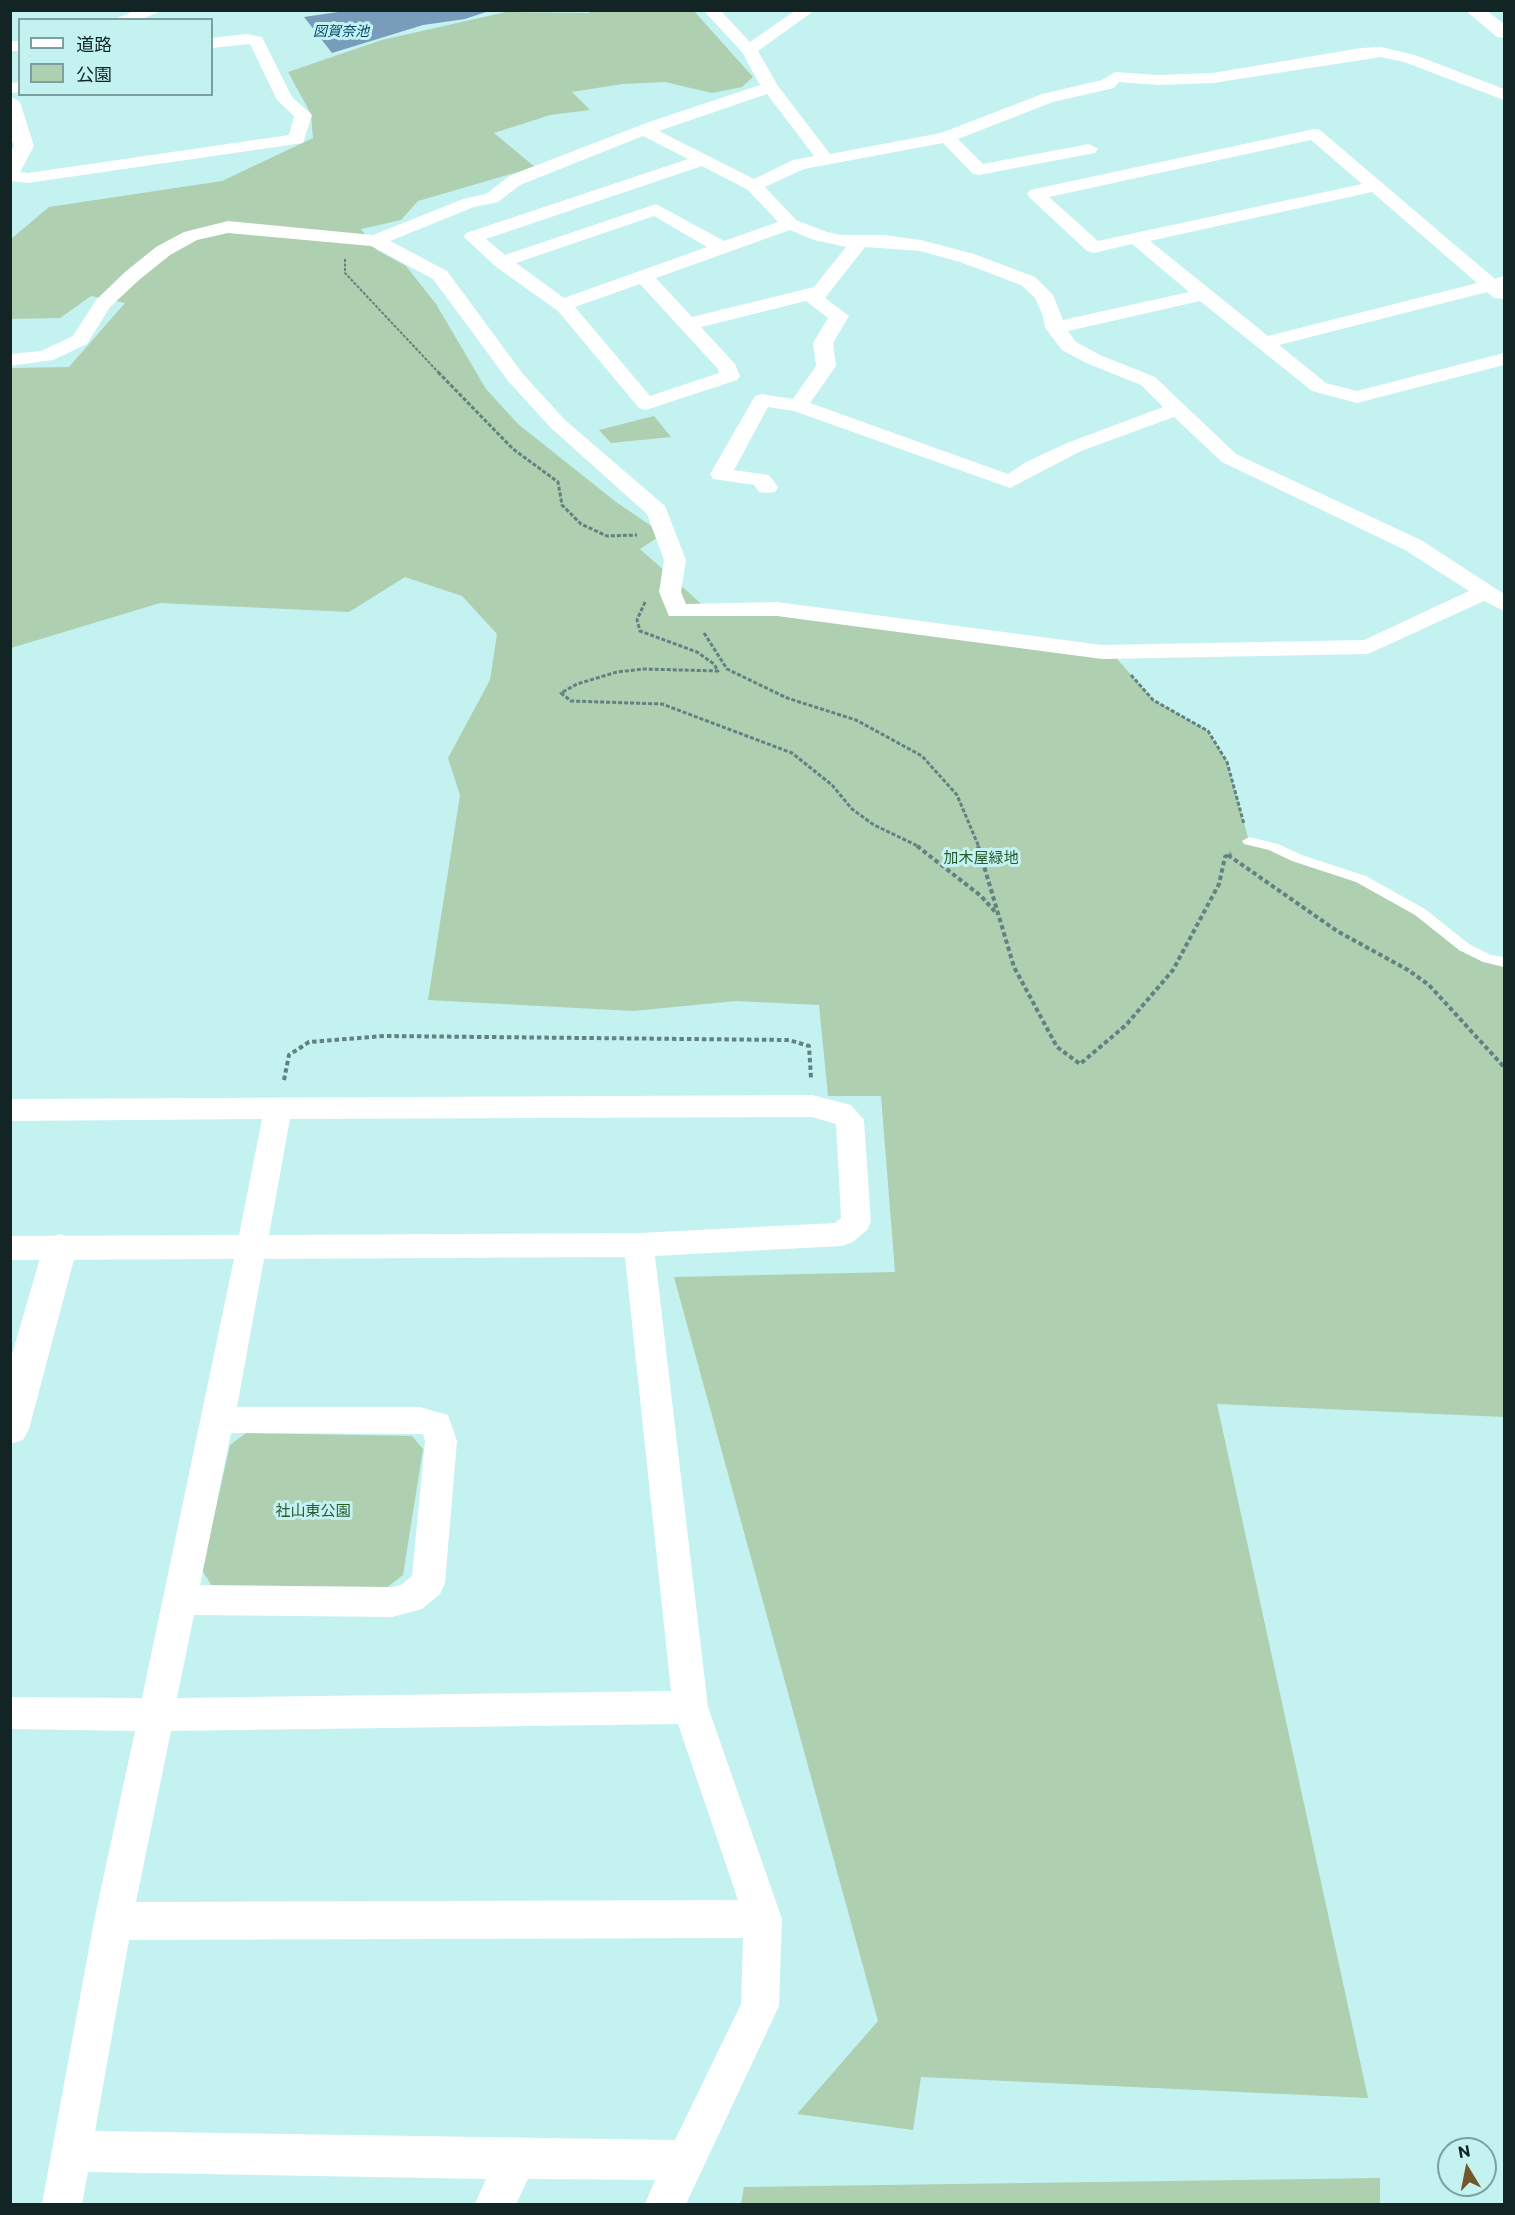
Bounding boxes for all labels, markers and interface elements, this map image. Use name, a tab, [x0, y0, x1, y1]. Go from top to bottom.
legend	[18, 18, 213, 96]
water label: 図賀奈池	[313, 23, 369, 39]
text: 道路	[76, 33, 112, 55]
text: 公園	[76, 63, 112, 85]
park label: 加木屋緑地	[944, 849, 1018, 867]
park label: 社山東公園	[276, 1502, 350, 1520]
north arrow	[1437, 2137, 1497, 2197]
text: N	[1457, 2140, 1472, 2161]

